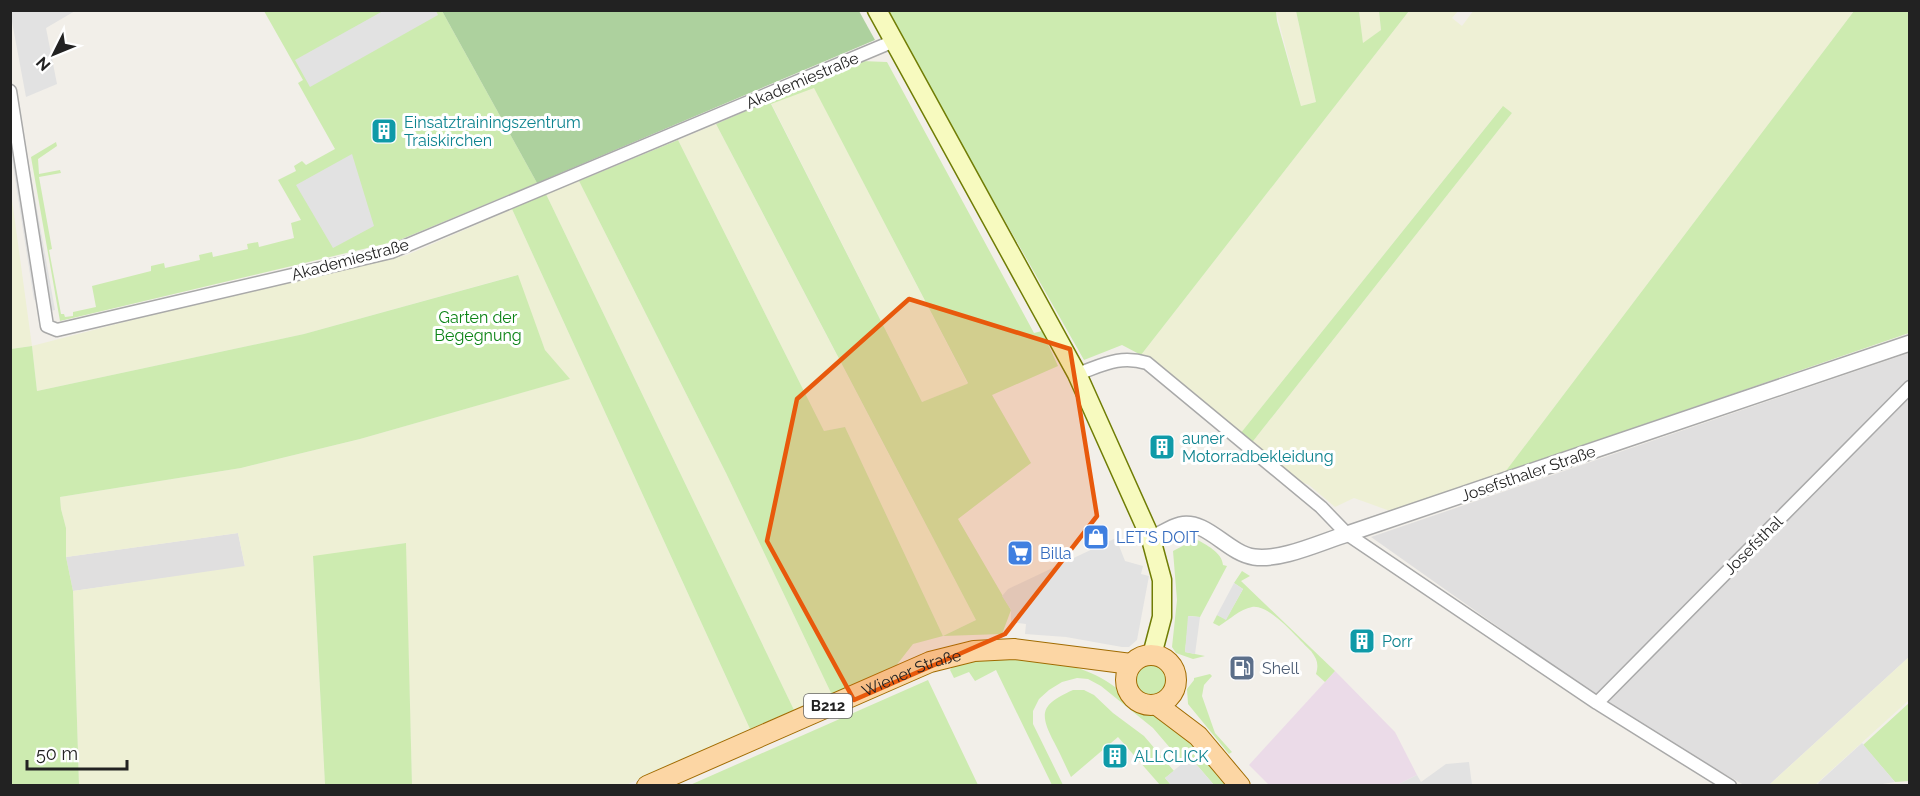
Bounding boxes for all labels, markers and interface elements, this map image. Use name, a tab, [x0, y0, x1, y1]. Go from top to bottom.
north arrow	[24, 24, 84, 84]
street label: Akademiestraße	[743, 48, 861, 113]
text: N	[32, 53, 55, 75]
place label: Einsatztrainingszentrum Traiskirchen	[404, 113, 581, 150]
building icon: Einsatztrainingszentrum Traiskirchen	[369, 116, 399, 146]
street label: Akademiestraße	[289, 235, 411, 284]
park label: Garten der Begegnung	[434, 308, 522, 345]
place label: auner Motorradbekleidung	[1182, 429, 1334, 466]
building icon: auner Motorradbekleidung	[1147, 432, 1177, 462]
street label: Josefsthaler Straße	[1458, 442, 1598, 505]
street label: Josefsthal	[1720, 512, 1787, 579]
shop icon: LET'S DOIT	[1081, 522, 1111, 552]
place label: LET'S DOIT	[1116, 528, 1199, 547]
supermarket icon: Billa	[1005, 538, 1035, 568]
place label: Billa	[1040, 544, 1072, 563]
building icon: Porr	[1347, 626, 1377, 656]
place label: Porr	[1382, 632, 1413, 651]
street label: Wiener Straße	[859, 646, 963, 701]
fuel station icon: Shell	[1227, 653, 1257, 683]
place label: Shell	[1262, 659, 1300, 678]
road number: B212	[804, 694, 852, 718]
scale bar	[27, 733, 128, 771]
building icon: ALLCLICK	[1100, 741, 1130, 771]
text: 50 m	[36, 743, 78, 764]
place label: ALLCLICK	[1134, 747, 1209, 766]

